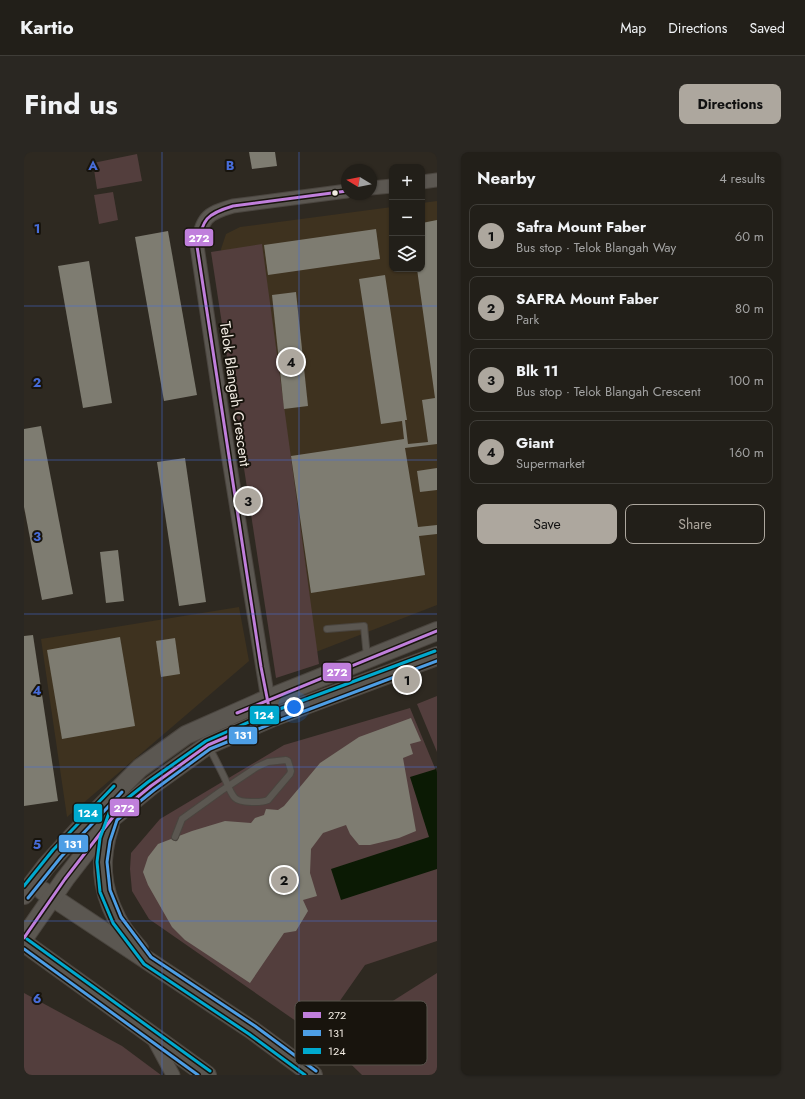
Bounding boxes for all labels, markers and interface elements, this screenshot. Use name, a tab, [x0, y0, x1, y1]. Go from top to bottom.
text: Kartio	[20, 14, 74, 41]
text: Map	[620, 18, 646, 38]
text: Directions	[668, 18, 728, 38]
text: Saved	[750, 18, 785, 38]
text: Find us	[24, 84, 118, 125]
button: Directions	[679, 84, 781, 124]
text: A	[87, 156, 98, 175]
text: B	[226, 156, 235, 175]
north arrow	[341, 164, 377, 200]
map controls	[389, 164, 425, 272]
button: +	[389, 164, 425, 200]
text: Nearby	[477, 166, 535, 190]
text: 4 results	[719, 169, 765, 188]
unlabelled marker	[330, 188, 340, 198]
button: −	[389, 200, 425, 236]
text: Safra Mount Faber	[516, 216, 646, 238]
text: 1	[34, 219, 40, 238]
text: 1	[488, 227, 494, 246]
text: 60 m	[735, 227, 764, 246]
line badge: 272	[184, 228, 214, 247]
text: 272	[188, 230, 210, 246]
button: layers	[389, 236, 425, 272]
text: Bus stop · Telok Blangah Way	[516, 238, 676, 257]
text: SAFRA Mount Faber	[516, 288, 659, 310]
text: 2	[487, 299, 495, 318]
text: 80 m	[735, 299, 764, 318]
text: Park	[516, 310, 539, 329]
street label: Telok Blangah Crescent	[214, 320, 256, 468]
pin: 4	[278, 347, 304, 377]
text: Blk 11	[516, 360, 558, 382]
text: 3	[487, 371, 495, 390]
text: 100 m	[729, 371, 764, 390]
text: 2	[33, 373, 41, 392]
text: Bus stop · Telok Blangah Crescent	[516, 382, 701, 401]
text: Giant	[516, 432, 554, 454]
text: 4	[486, 443, 496, 462]
text: 160 m	[729, 443, 764, 462]
text: Supermarket	[516, 454, 585, 473]
pin: 3	[235, 486, 261, 516]
button: Save	[477, 504, 617, 544]
button: Share	[625, 504, 765, 544]
text: 3	[33, 527, 41, 546]
line badge: 272	[322, 662, 352, 682]
text: 272	[326, 664, 348, 680]
pin: 1	[394, 665, 420, 695]
text: 4	[32, 681, 42, 700]
your location	[284, 697, 304, 717]
line badge: 124	[249, 705, 280, 725]
text: 124	[254, 707, 275, 723]
line badge: 131	[228, 726, 258, 745]
text: 131	[234, 727, 252, 743]
line badge: 272	[109, 798, 140, 817]
text: 272	[113, 800, 135, 816]
line badge: 124	[73, 803, 103, 823]
text: 124	[78, 805, 99, 821]
line badge: 131	[58, 834, 89, 853]
text: 5	[33, 835, 41, 854]
text: 131	[64, 836, 82, 852]
pin: 2	[271, 865, 297, 895]
text: 6	[33, 989, 42, 1008]
legend	[295, 1001, 427, 1065]
text: 272	[328, 1007, 346, 1023]
text: 131	[328, 1025, 344, 1041]
text: 124	[328, 1043, 346, 1059]

